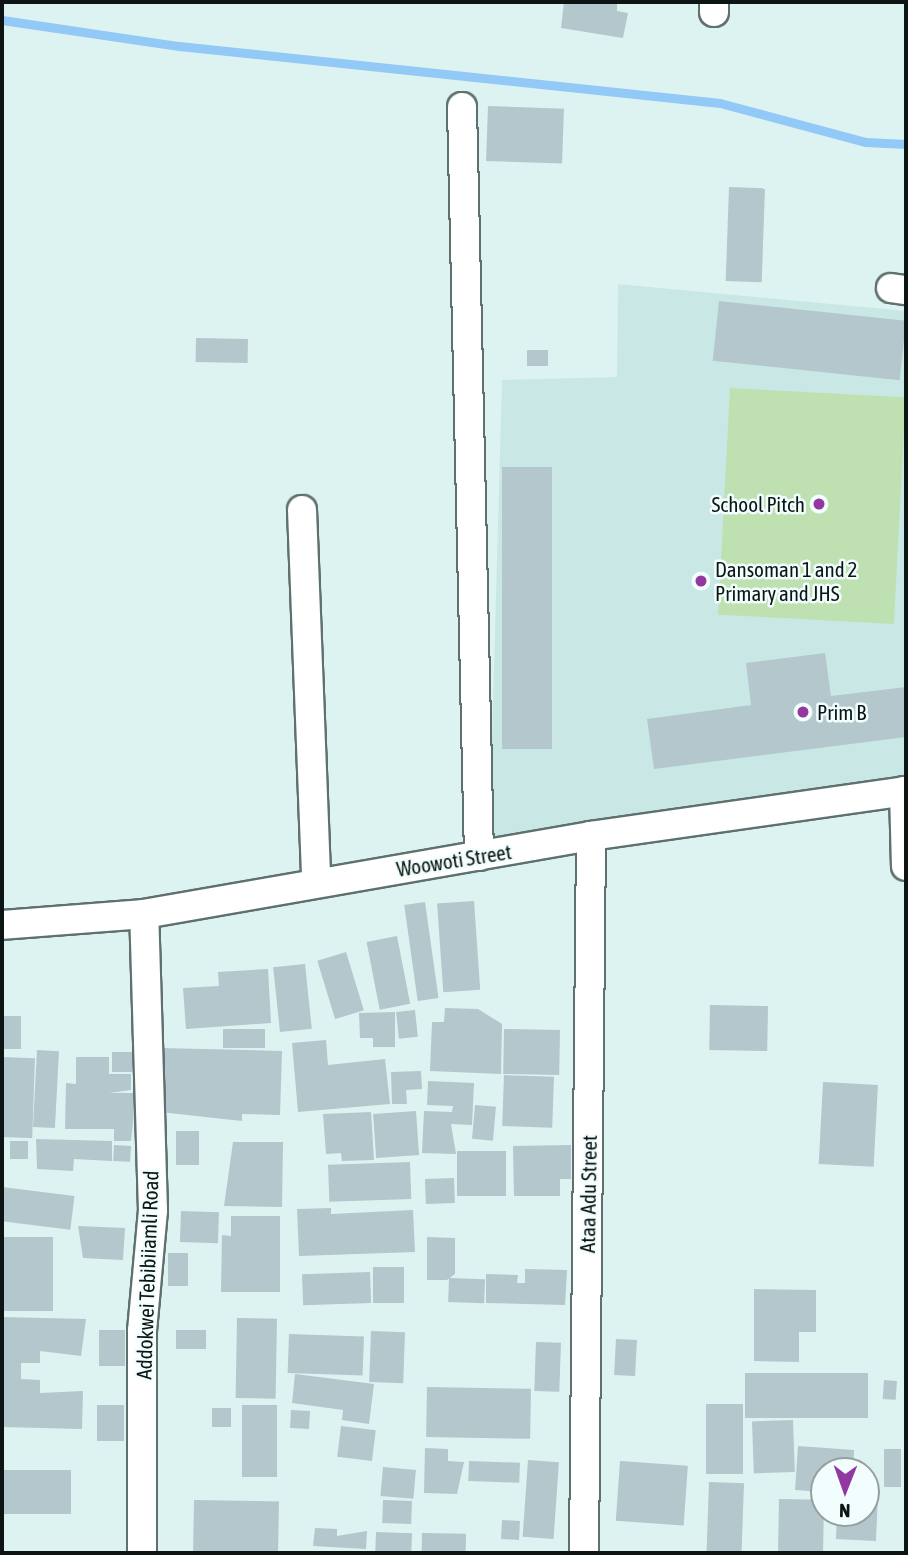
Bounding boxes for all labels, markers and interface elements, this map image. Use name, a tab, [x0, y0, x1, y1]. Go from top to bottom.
place label: School Pitch	[712, 491, 805, 517]
marker: School Pitch	[811, 496, 827, 512]
place label: Dansoman 1 and 2 Primary and JHS	[715, 556, 857, 606]
marker: Dansoman 1 and 2 Primary and JHS	[693, 573, 709, 589]
place label: Prim B	[817, 699, 866, 725]
marker: Prim B	[795, 704, 811, 720]
street label: Woowoti Street	[395, 838, 513, 882]
street label: Ataa Adu Street	[574, 1135, 602, 1253]
street label: Addokwei Tebibiiamli Road	[131, 1170, 163, 1380]
north arrow	[810, 1457, 880, 1527]
text: N	[839, 1500, 850, 1522]

